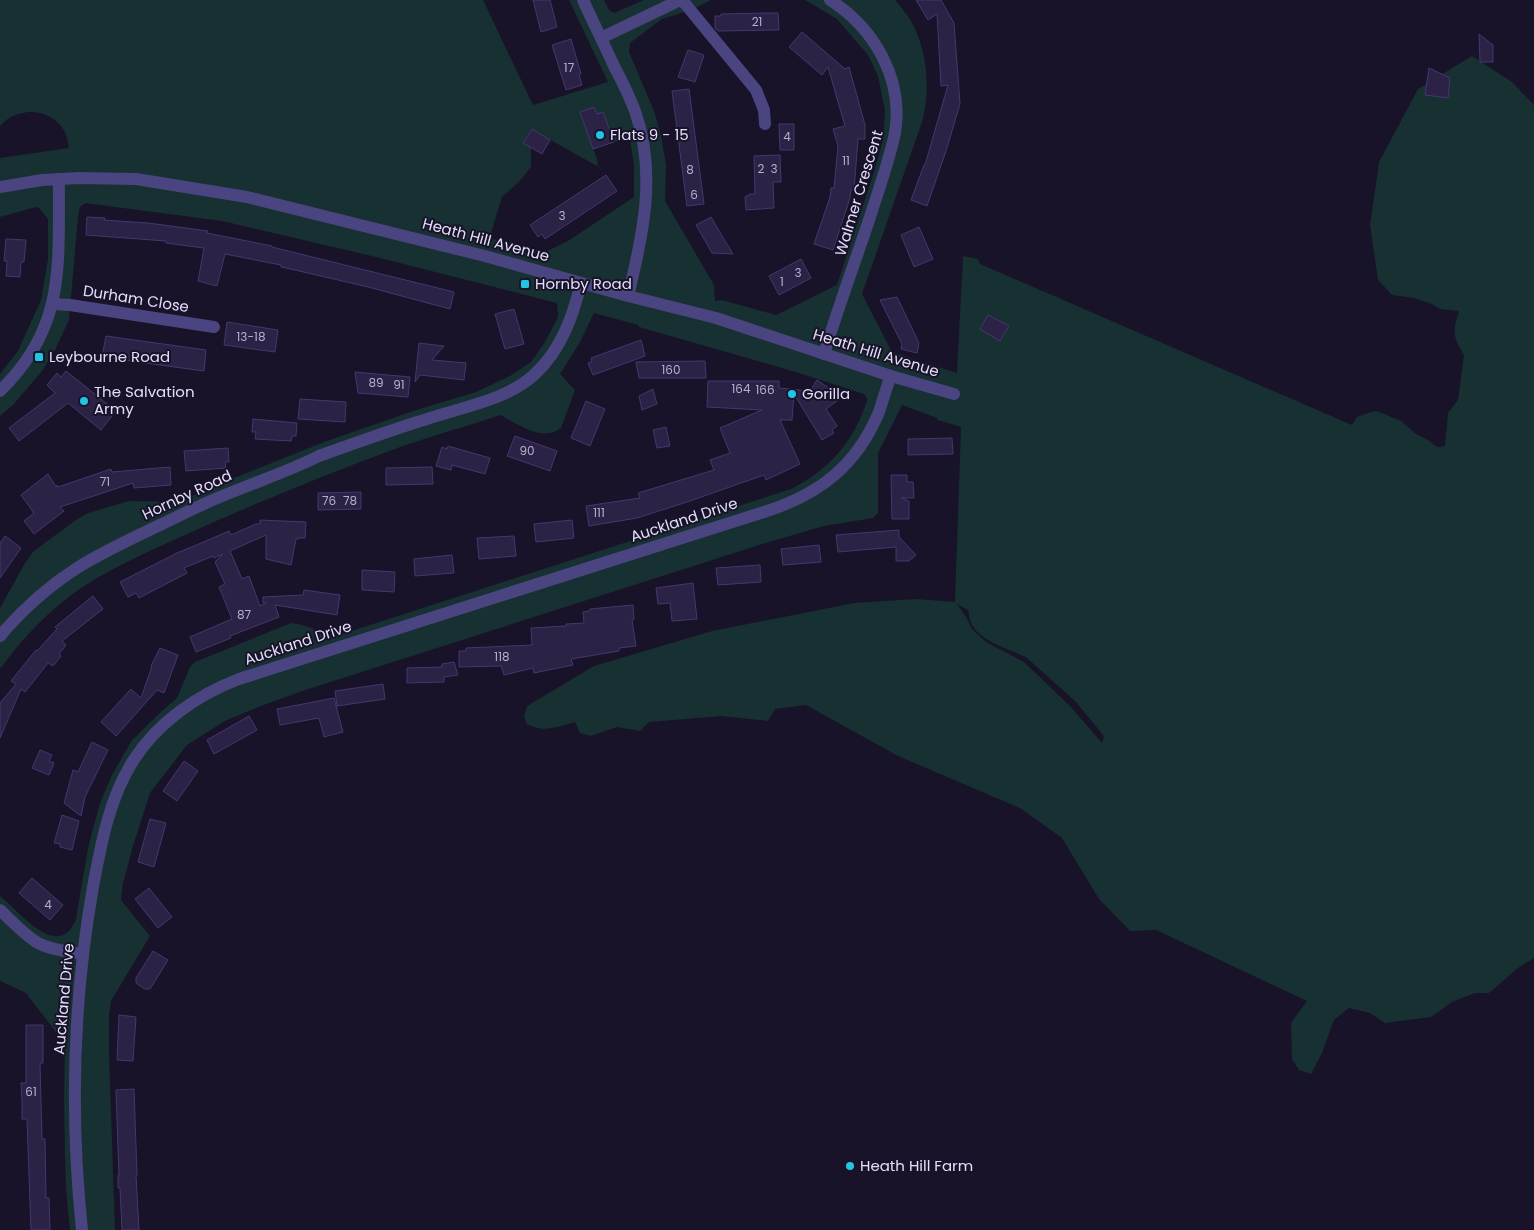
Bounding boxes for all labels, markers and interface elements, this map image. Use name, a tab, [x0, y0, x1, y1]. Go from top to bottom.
house number: 21	[752, 13, 762, 30]
house number: 17	[564, 59, 575, 76]
place label: Flats 9 - 15	[610, 124, 689, 145]
street label: Walmer Crescent	[829, 127, 888, 258]
house number: 4	[783, 128, 791, 145]
marker: Flats 9 - 15	[594, 129, 606, 141]
house number: 11	[842, 152, 850, 169]
house number: 2	[758, 160, 765, 177]
house number: 3	[770, 160, 778, 177]
house number: 8	[686, 161, 694, 178]
house number: 6	[690, 186, 698, 203]
house number: 3	[558, 207, 566, 224]
street label: Heath Hill Avenue	[420, 212, 552, 267]
house number: 3	[794, 264, 802, 281]
place label: Hornby Road	[535, 273, 632, 294]
house number: 1	[780, 273, 784, 290]
marker: Hornby Road	[519, 278, 531, 290]
street label: Durham Close	[82, 280, 191, 317]
street label: Heath Hill Avenue	[811, 323, 942, 382]
house number: 13-18	[237, 328, 265, 345]
place label: Leybourne Road	[49, 346, 170, 367]
marker: Leybourne Road	[33, 351, 45, 363]
house number: 160	[662, 361, 681, 378]
house number: 89	[368, 374, 384, 391]
house number: 91	[393, 376, 405, 393]
house number: 164	[731, 380, 751, 397]
place label: The Salvation Army	[94, 381, 195, 419]
house number: 166	[755, 381, 775, 398]
place label: Gorilla	[802, 383, 850, 404]
marker: Gorilla	[786, 388, 798, 400]
marker: The Salvation Army	[78, 395, 90, 407]
house number: 90	[519, 442, 535, 459]
street label: Hornby Road	[138, 465, 235, 525]
house number: 71	[100, 473, 110, 490]
house number: 76	[322, 492, 336, 509]
house number: 78	[343, 492, 357, 509]
street label: Auckland Drive	[627, 492, 740, 547]
house number: 111	[593, 504, 605, 521]
house number: 87	[237, 606, 252, 623]
street label: Auckland Drive	[241, 615, 354, 670]
house number: 118	[494, 648, 510, 665]
house number: 4	[44, 896, 52, 913]
street label: Auckland Drive	[48, 942, 79, 1056]
house number: 61	[25, 1083, 37, 1100]
place label: Heath Hill Farm	[860, 1155, 973, 1176]
marker: Heath Hill Farm	[844, 1160, 856, 1172]

